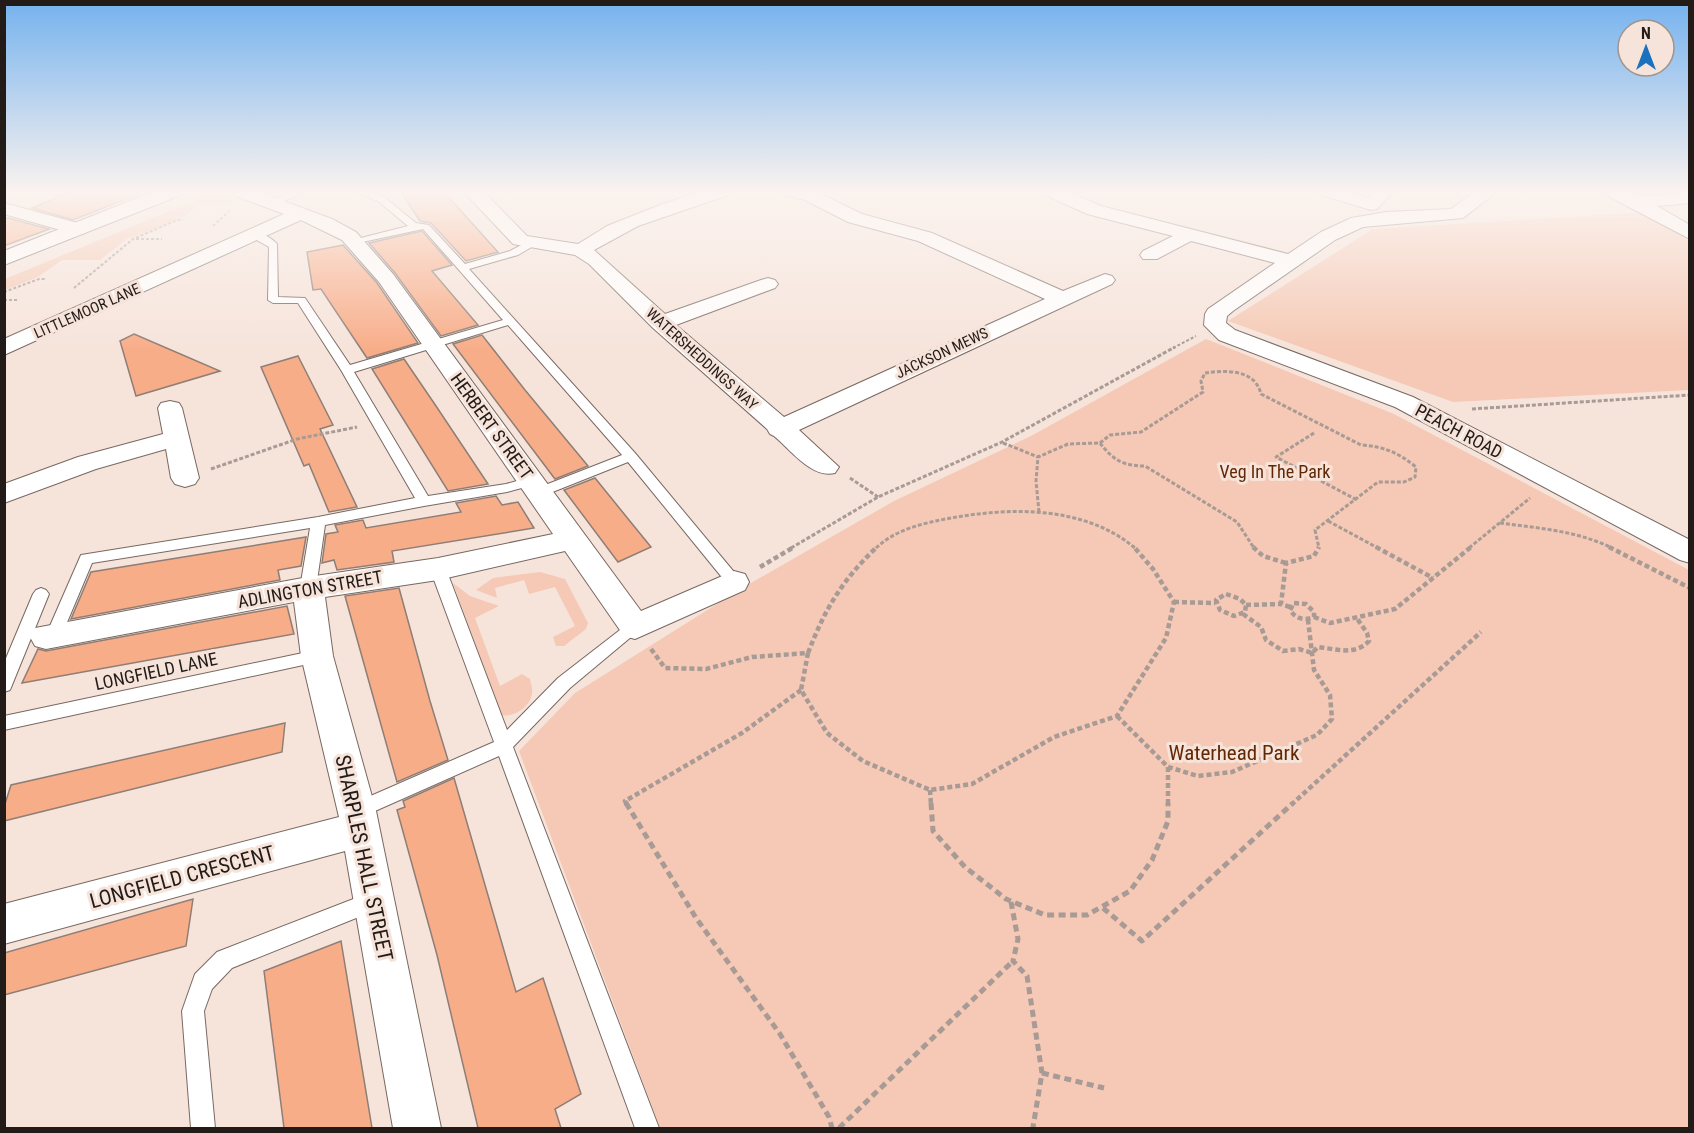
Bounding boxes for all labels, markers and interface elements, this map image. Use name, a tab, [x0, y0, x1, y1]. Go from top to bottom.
north arrow	[1616, 18, 1676, 78]
text: N	[1641, 24, 1651, 43]
street label: LITTLEMOOR LANE	[31, 280, 143, 342]
street label: WATERSHEDDINGS WAY	[643, 304, 762, 414]
street label: JACKSON MEWS	[893, 324, 991, 382]
street label: HERBERT STREET	[446, 369, 538, 483]
street label: PEACH ROAD	[1412, 399, 1506, 463]
park label: Veg In The Park	[1220, 461, 1330, 482]
street label: ADLINGTON STREET	[236, 566, 384, 612]
street label: LONGFIELD LANE	[93, 648, 219, 694]
park label: Waterhead Park	[1169, 741, 1300, 765]
street label: SHARPLES HALL STREET	[330, 753, 398, 963]
street label: LONGFIELD CRESCENT	[87, 841, 277, 913]

